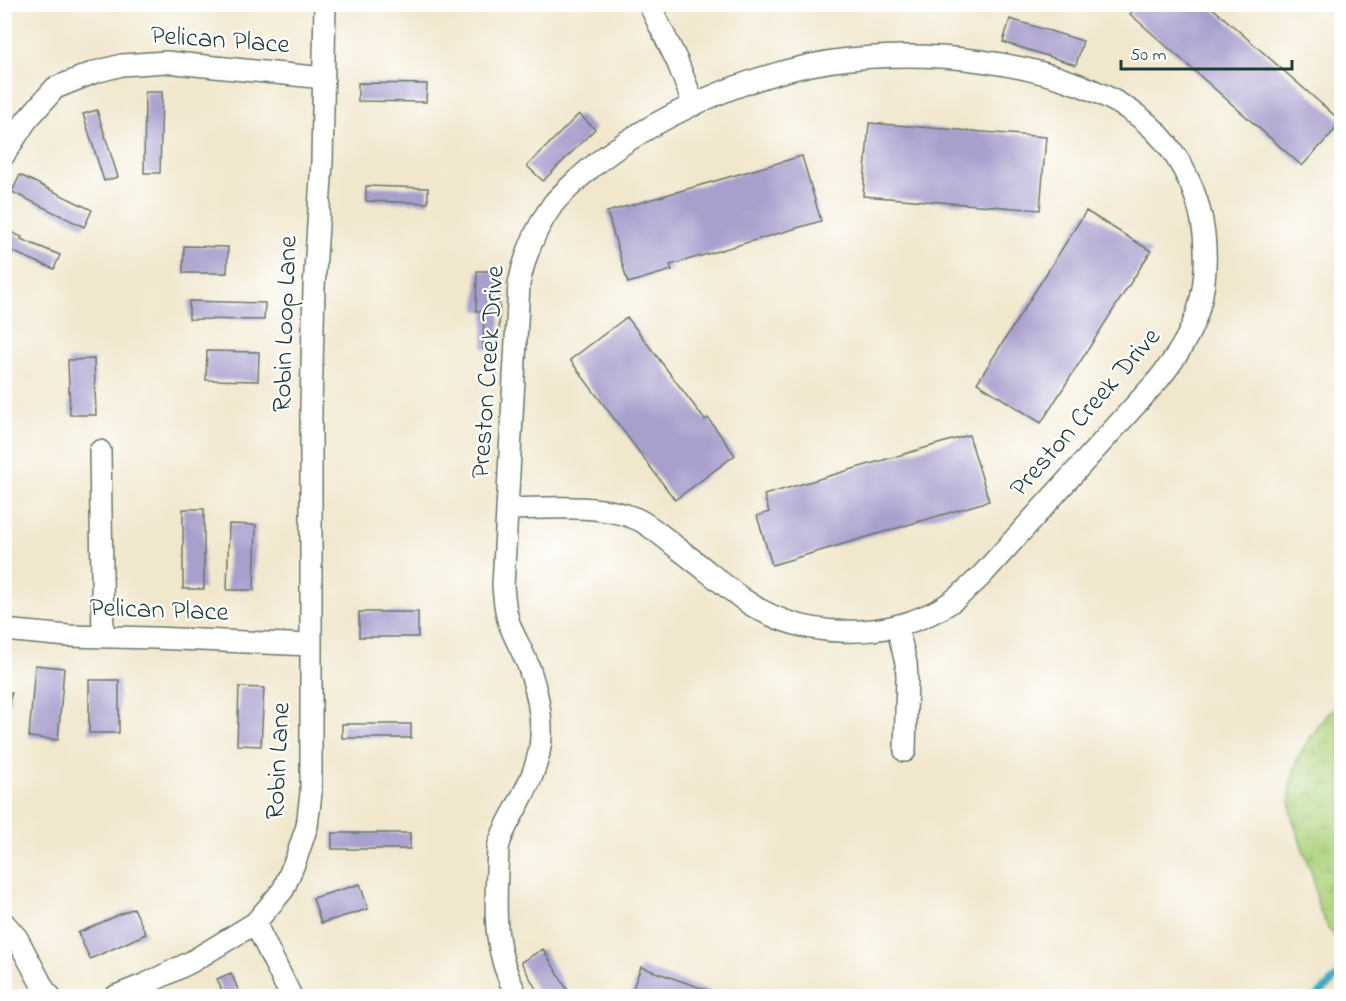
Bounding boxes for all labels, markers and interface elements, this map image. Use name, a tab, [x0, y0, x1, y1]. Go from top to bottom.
street label: Pelican Place	[149, 17, 292, 65]
scale bar	[1121, 33, 1292, 71]
text: 50 m	[1130, 43, 1167, 69]
street label: Robin Loop Lane	[263, 234, 309, 413]
street label: Preston Creek Drive	[462, 263, 516, 480]
street label: Preston Creek Drive	[1001, 319, 1171, 506]
street label: Pelican Place	[89, 589, 230, 633]
street label: Robin Lane	[256, 701, 302, 821]

